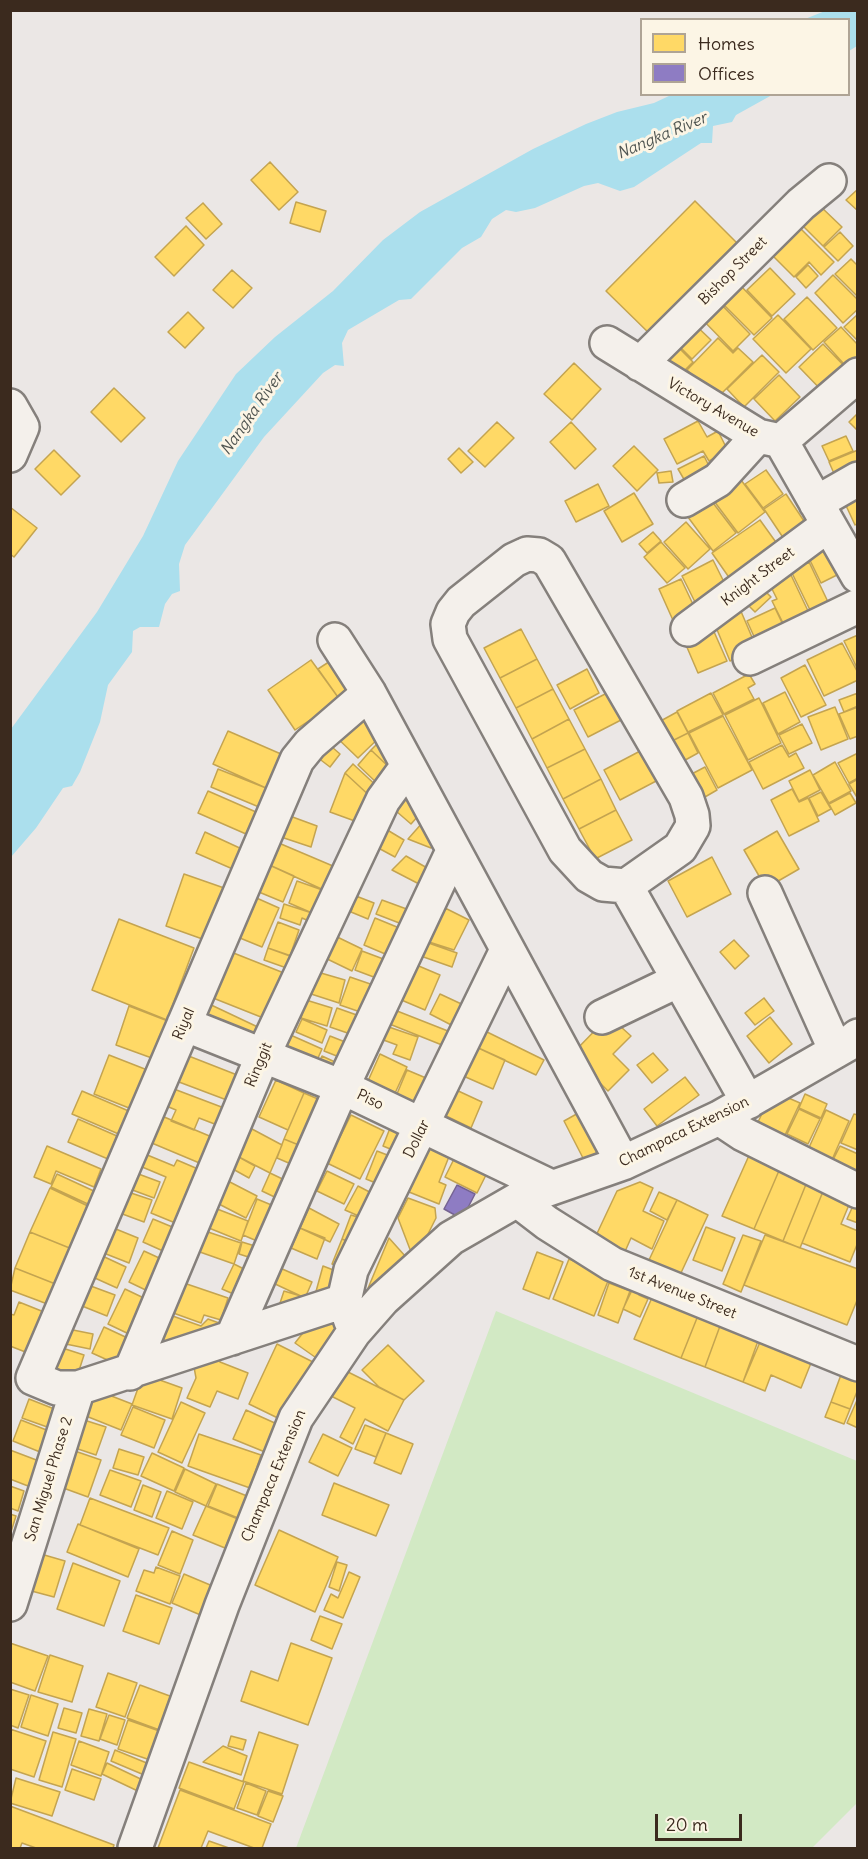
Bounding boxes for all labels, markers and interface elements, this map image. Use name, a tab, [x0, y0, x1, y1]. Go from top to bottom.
legend	[640, 18, 850, 96]
text: Homes	[698, 32, 755, 55]
text: Offices	[698, 62, 754, 85]
water label: Nangka River	[614, 108, 710, 164]
street label: Bishop Street	[695, 233, 771, 309]
water label: Nangka River	[217, 369, 287, 459]
street label: Victory Avenue	[664, 375, 762, 441]
street label: Knight Street	[718, 544, 798, 610]
street label: Riyal	[169, 1005, 199, 1043]
street label: Ringgit	[242, 1040, 276, 1090]
street label: Piso	[354, 1086, 386, 1114]
street label: Champaca Extension	[616, 1093, 752, 1171]
street label: Dollar	[400, 1117, 434, 1161]
street label: 1st Avenue Street	[625, 1263, 739, 1323]
street label: Champaca Extension	[238, 1407, 310, 1545]
street label: San Miguel Phase 2	[21, 1414, 77, 1544]
scale bar	[658, 1802, 745, 1840]
text: 20 m	[666, 1813, 708, 1836]

